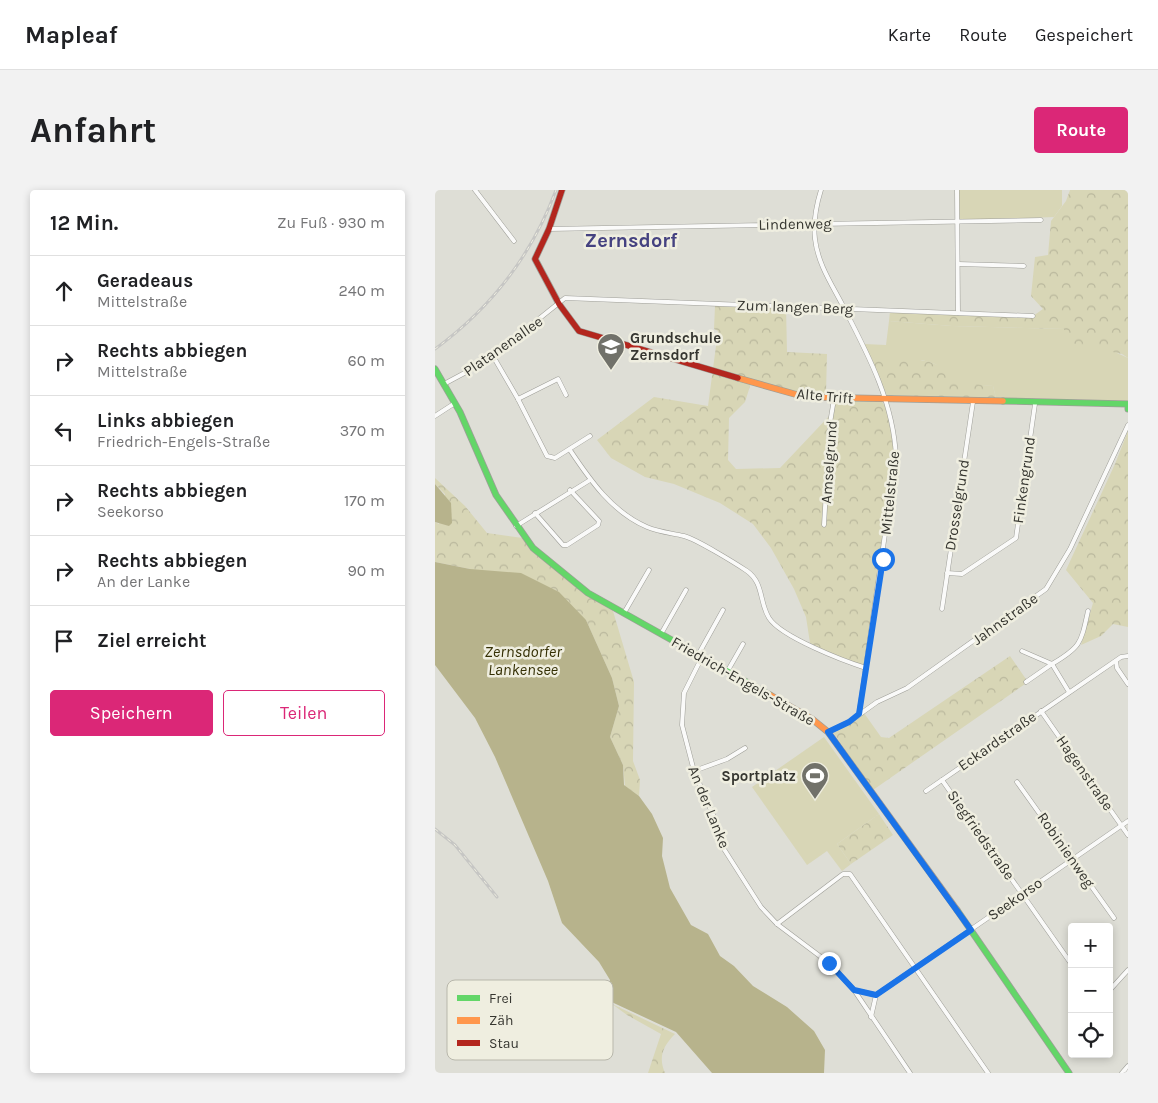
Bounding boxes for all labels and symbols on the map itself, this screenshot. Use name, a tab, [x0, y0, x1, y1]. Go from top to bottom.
street label: Lindenweg	[758, 214, 832, 234]
district label: Zernsdorf	[585, 229, 678, 252]
street label: Zum langen Berg	[736, 296, 854, 318]
street label: Platanenallee	[460, 312, 546, 380]
place label: Grundschule Zernsdorf	[630, 329, 721, 364]
school or university icon: Grundschule Zernsdorf	[596, 332, 626, 371]
street label: Alte Trift	[796, 385, 854, 407]
street label: Amselgrund	[817, 420, 841, 504]
street label: Finkengrund	[1009, 435, 1039, 525]
street label: Mittelstraße	[877, 450, 903, 536]
street label: Drosselgrund	[941, 458, 973, 552]
route start	[872, 548, 895, 571]
street label: Jahnstraße	[969, 589, 1041, 649]
street label: Friedrich-Engels-Straße	[668, 633, 818, 729]
water label: Zernsdorfer Lankensee	[484, 642, 562, 679]
street label: Eckardstraße	[954, 707, 1040, 775]
street label: Hagenstraße	[1052, 732, 1118, 814]
sports icon: Sportplatz	[800, 761, 830, 800]
street label: An der Lanke	[684, 763, 734, 851]
place label: Sportplatz	[721, 767, 796, 785]
street label: Siegfriedstraße	[943, 787, 1019, 883]
street label: Robinienweg	[1033, 809, 1099, 892]
street label: Seekorso	[984, 874, 1046, 924]
route end	[818, 952, 841, 975]
legend	[447, 980, 613, 1060]
text: Frei	[489, 990, 513, 1007]
text: Zäh	[489, 1012, 513, 1029]
text: Stau	[489, 1035, 519, 1052]

